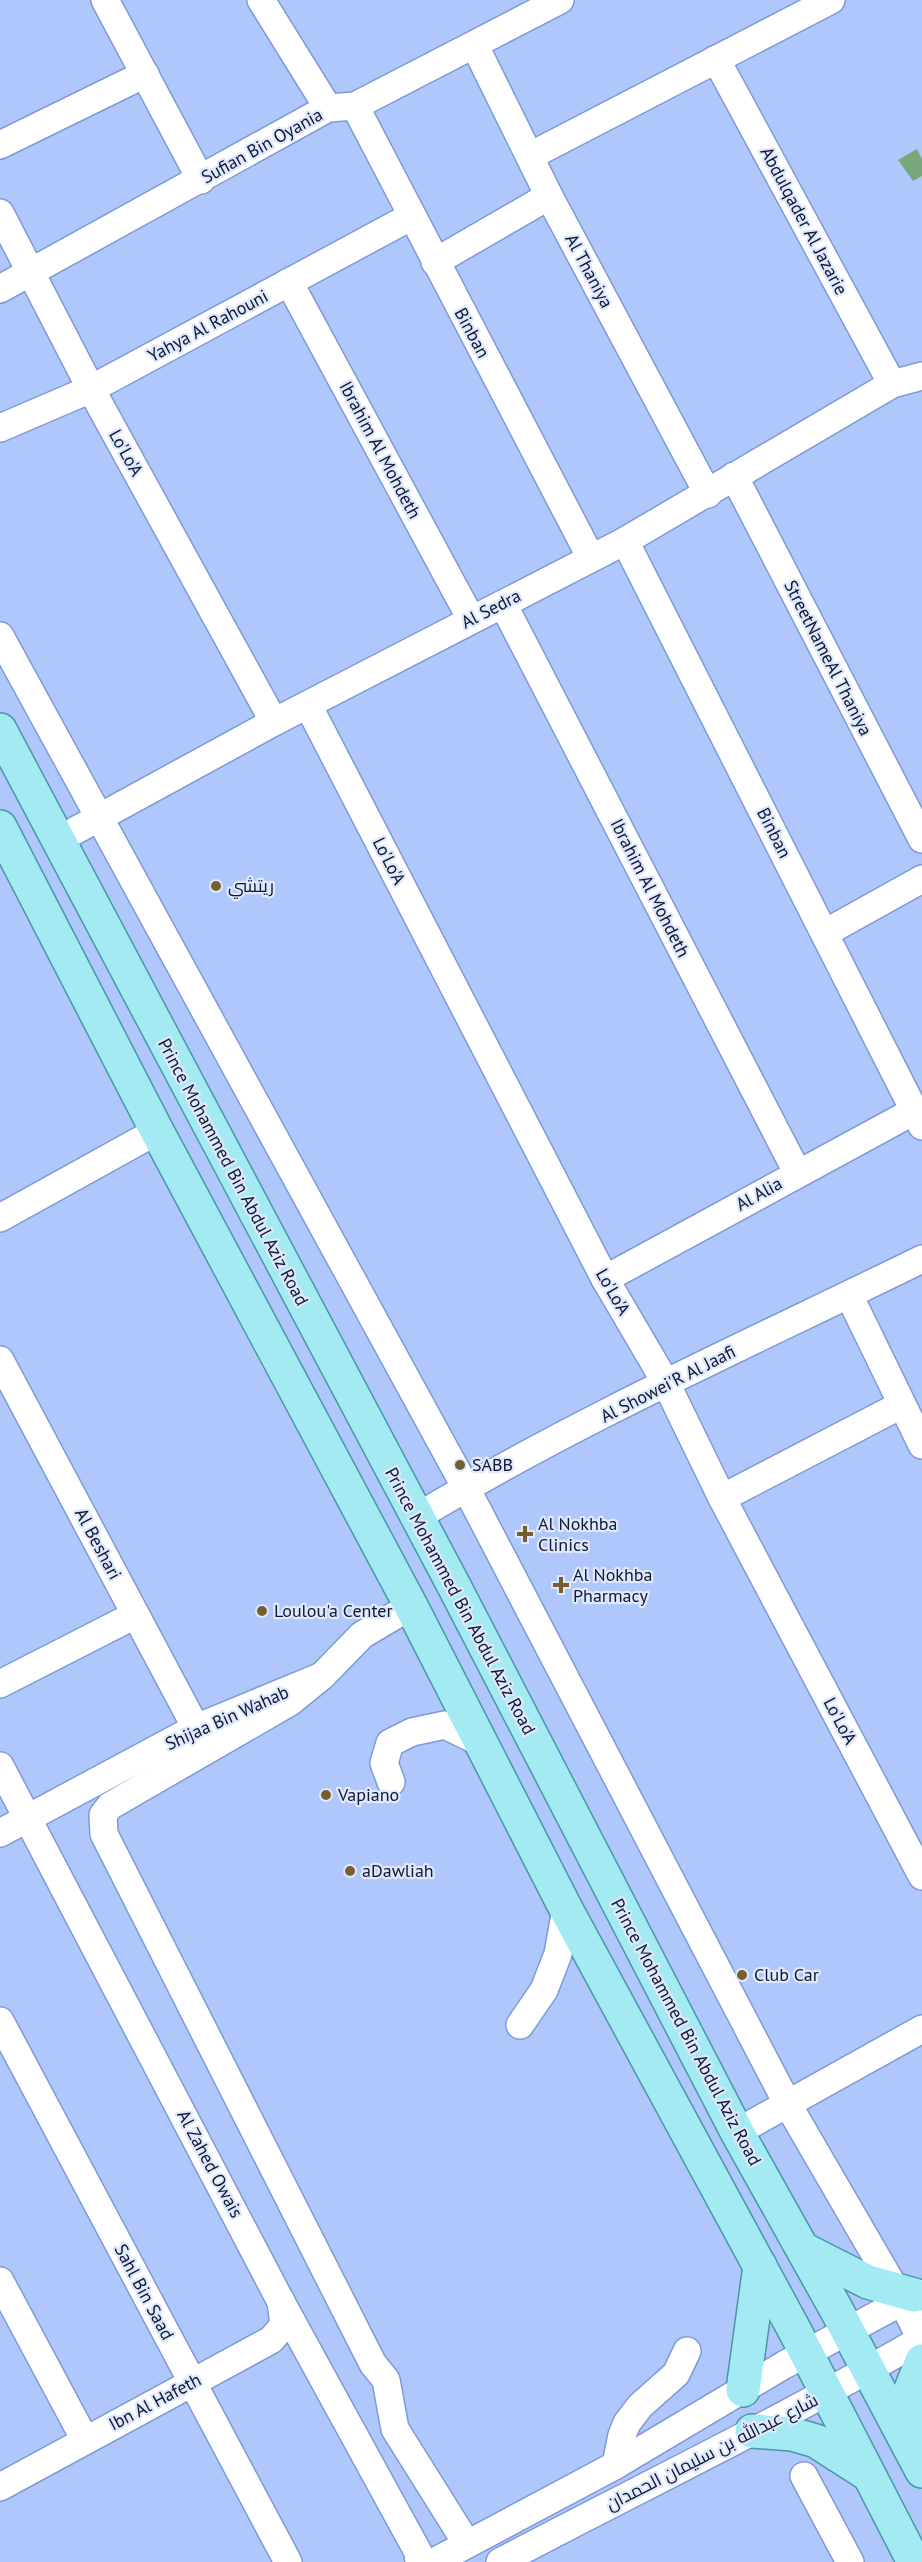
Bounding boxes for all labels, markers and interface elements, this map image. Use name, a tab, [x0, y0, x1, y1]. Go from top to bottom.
street label: Sufian Bin Oyania	[197, 103, 327, 188]
street label: Abdulqader Al Jazarie	[756, 143, 853, 299]
street label: Al Thaniya	[560, 230, 619, 312]
street label: Yahya Al Rahouni	[144, 284, 272, 367]
street label: Binban	[450, 304, 495, 362]
street label: Ibrahim Al Mohdeth	[334, 377, 426, 523]
street label: Lo'Lo'A	[104, 425, 149, 481]
street label: StreetNameAl Thaniya	[779, 576, 878, 739]
street label: Al Sedra	[457, 584, 525, 633]
street label: Binban	[752, 804, 797, 862]
street label: Ibrahim Al Mohdeth	[606, 815, 695, 961]
street label: Lo'Lo'A	[368, 833, 411, 889]
place label: ريتشي	[228, 874, 274, 899]
marker: ريتشي	[209, 879, 223, 893]
street label: Prince Mohammed Bin Abdul Aziz Road	[153, 1034, 314, 1309]
street label: Al Alia	[732, 1171, 786, 1216]
street label: Lo'Lo'A	[591, 1264, 636, 1320]
street label: Al Showei'R Al Jaafi	[596, 1340, 739, 1428]
place label: SABB	[472, 1453, 513, 1476]
marker: SABB	[453, 1458, 467, 1472]
street label: Prince Mohammed Bin Abdul Aziz Road	[380, 1463, 541, 1738]
street label: Al Beshari	[70, 1504, 127, 1583]
place label: Al Nokhba Clinics	[538, 1512, 617, 1556]
marker: Al Nokhba Clinics	[516, 1525, 534, 1543]
place label: Al Nokhba Pharmacy	[573, 1563, 652, 1607]
marker: Al Nokhba Pharmacy	[554, 1578, 568, 1592]
place label: Loulou'a Center	[274, 1599, 393, 1622]
marker: Loulou'a Center	[255, 1604, 269, 1618]
street label: Shijaa Bin Wahab	[161, 1680, 292, 1755]
street label: Lo'Lo'A	[819, 1693, 863, 1749]
place label: Vapiano	[337, 1783, 399, 1806]
marker: Vapiano	[319, 1788, 333, 1802]
place label: aDawliah	[362, 1859, 434, 1882]
marker: aDawliah	[343, 1864, 357, 1878]
street label: Prince Mohammed Bin Abdul Aziz Road	[606, 1894, 767, 2169]
place label: Club Car	[754, 1963, 819, 1986]
marker: Club Car	[735, 1968, 749, 1982]
street label: Al Zahed Owais	[172, 2106, 249, 2222]
street label: Sahl Bin Saad	[110, 2240, 179, 2344]
street label: Ibn Al Hafeth	[105, 2368, 205, 2435]
street label: شارع عبدالله بن سليمان الحمدان	[602, 2388, 822, 2516]

